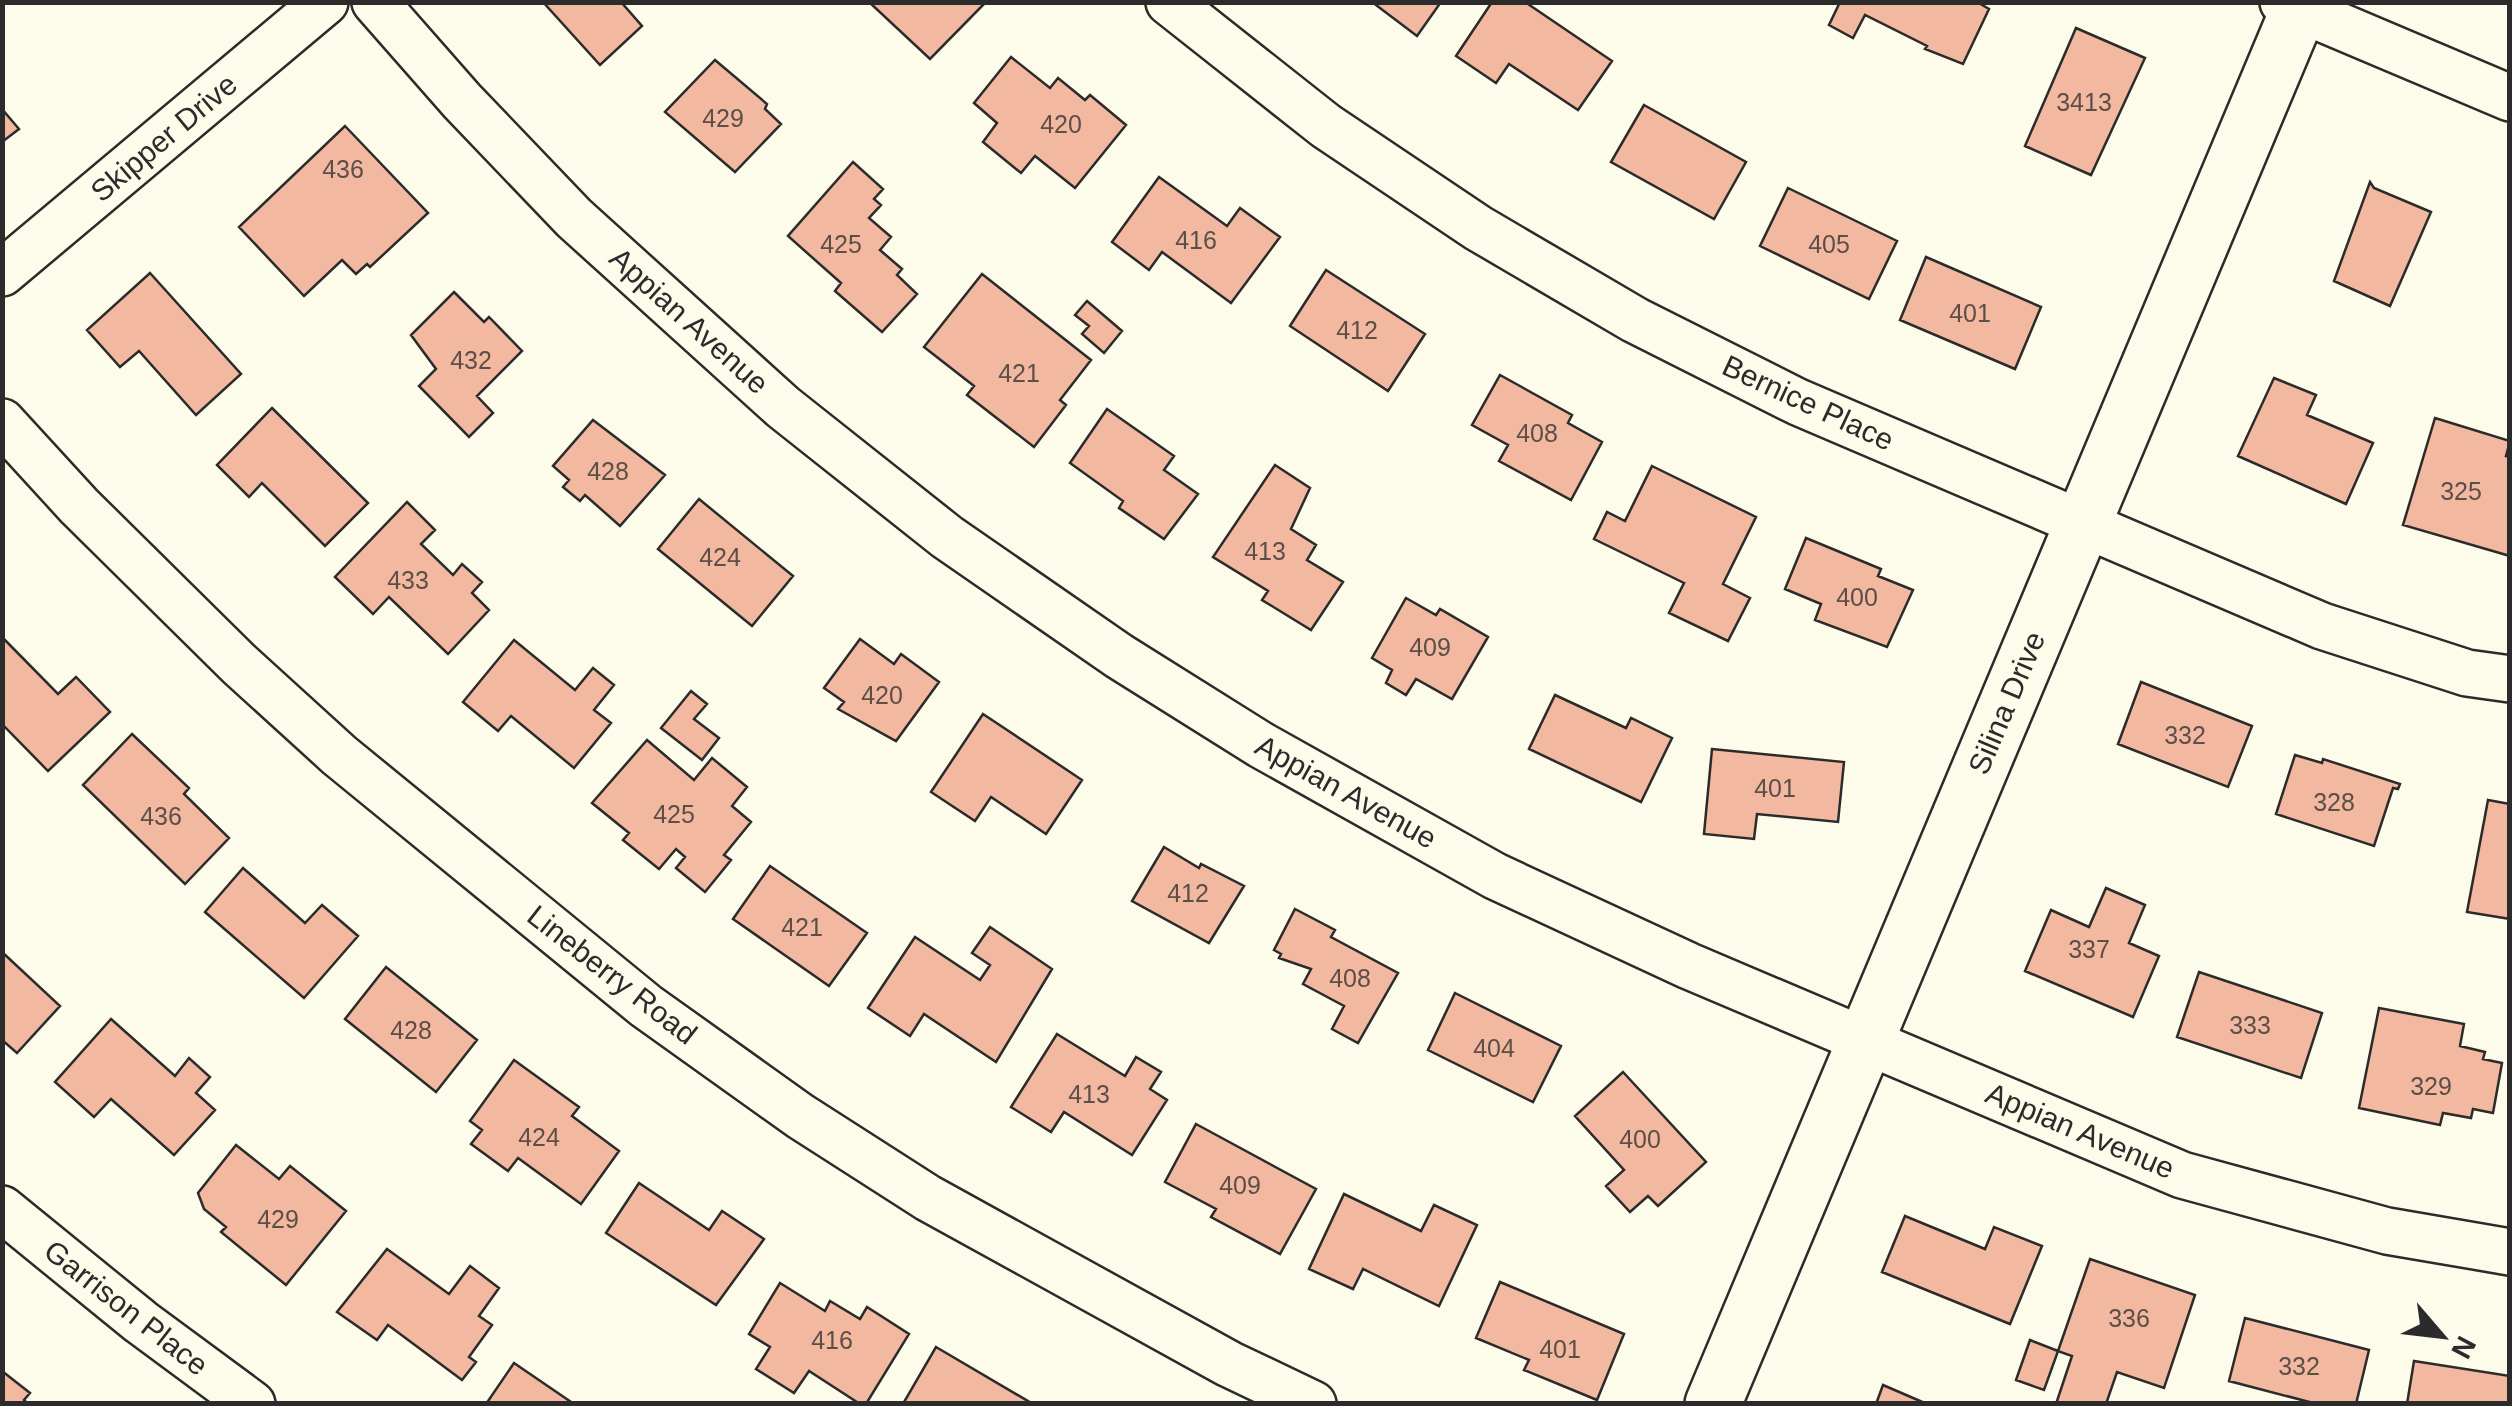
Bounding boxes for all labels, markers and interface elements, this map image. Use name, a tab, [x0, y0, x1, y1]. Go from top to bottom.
street label: Skipper Drive	[84, 67, 243, 208]
house number: 3413	[2056, 88, 2112, 116]
house number: 429	[702, 104, 744, 132]
house number: 420	[1040, 110, 1082, 138]
house number: 436	[322, 155, 364, 183]
house number: 416	[1175, 226, 1217, 254]
house number: 425	[820, 230, 862, 258]
house number: 405	[1808, 230, 1850, 258]
street label: Appian Avenue	[603, 241, 775, 400]
house number: 401	[1949, 299, 1991, 327]
house number: 412	[1336, 316, 1378, 344]
house number: 432	[450, 346, 492, 374]
street label: Bernice Place	[1717, 348, 1899, 457]
house number: 421	[998, 359, 1040, 387]
house number: 408	[1516, 419, 1558, 447]
house number: 428	[587, 457, 629, 485]
house number: 325	[2440, 477, 2482, 505]
house number: 413	[1244, 537, 1286, 565]
house number: 424	[699, 543, 741, 571]
house number: 433	[387, 566, 429, 594]
house number: 400	[1836, 583, 1878, 611]
street label: Silina Drive	[1962, 627, 2051, 779]
house number: 409	[1409, 633, 1451, 661]
house number: 420	[861, 681, 903, 709]
house number: 332	[2164, 721, 2206, 749]
street label: Appian Avenue	[1250, 728, 1442, 855]
house number: 401	[1754, 774, 1796, 802]
house number: 328	[2313, 788, 2355, 816]
house number: 425	[653, 800, 695, 828]
house number: 436	[140, 802, 182, 830]
house number: 412	[1167, 879, 1209, 907]
street label: Lineberry Road	[521, 898, 703, 1051]
house number: 421	[781, 913, 823, 941]
house number: 337	[2068, 935, 2110, 963]
house number: 408	[1329, 964, 1371, 992]
house number: 333	[2229, 1011, 2271, 1039]
house number: 428	[390, 1016, 432, 1044]
house number: 404	[1473, 1034, 1515, 1062]
house number: 329	[2410, 1072, 2452, 1100]
street label: Appian Avenue	[1981, 1076, 2179, 1185]
house number: 413	[1068, 1080, 1110, 1108]
house number: 424	[518, 1123, 560, 1151]
house number: 400	[1619, 1125, 1661, 1153]
house number: 409	[1219, 1171, 1261, 1199]
house number: 429	[257, 1205, 299, 1233]
street label: Garrison Place	[38, 1234, 215, 1382]
north arrow	[2392, 1286, 2492, 1386]
house number: 336	[2108, 1304, 2150, 1332]
house number: 416	[811, 1326, 853, 1354]
text: N	[2445, 1331, 2482, 1364]
house number: 401	[1539, 1335, 1581, 1363]
house number: 332	[2278, 1352, 2320, 1380]

